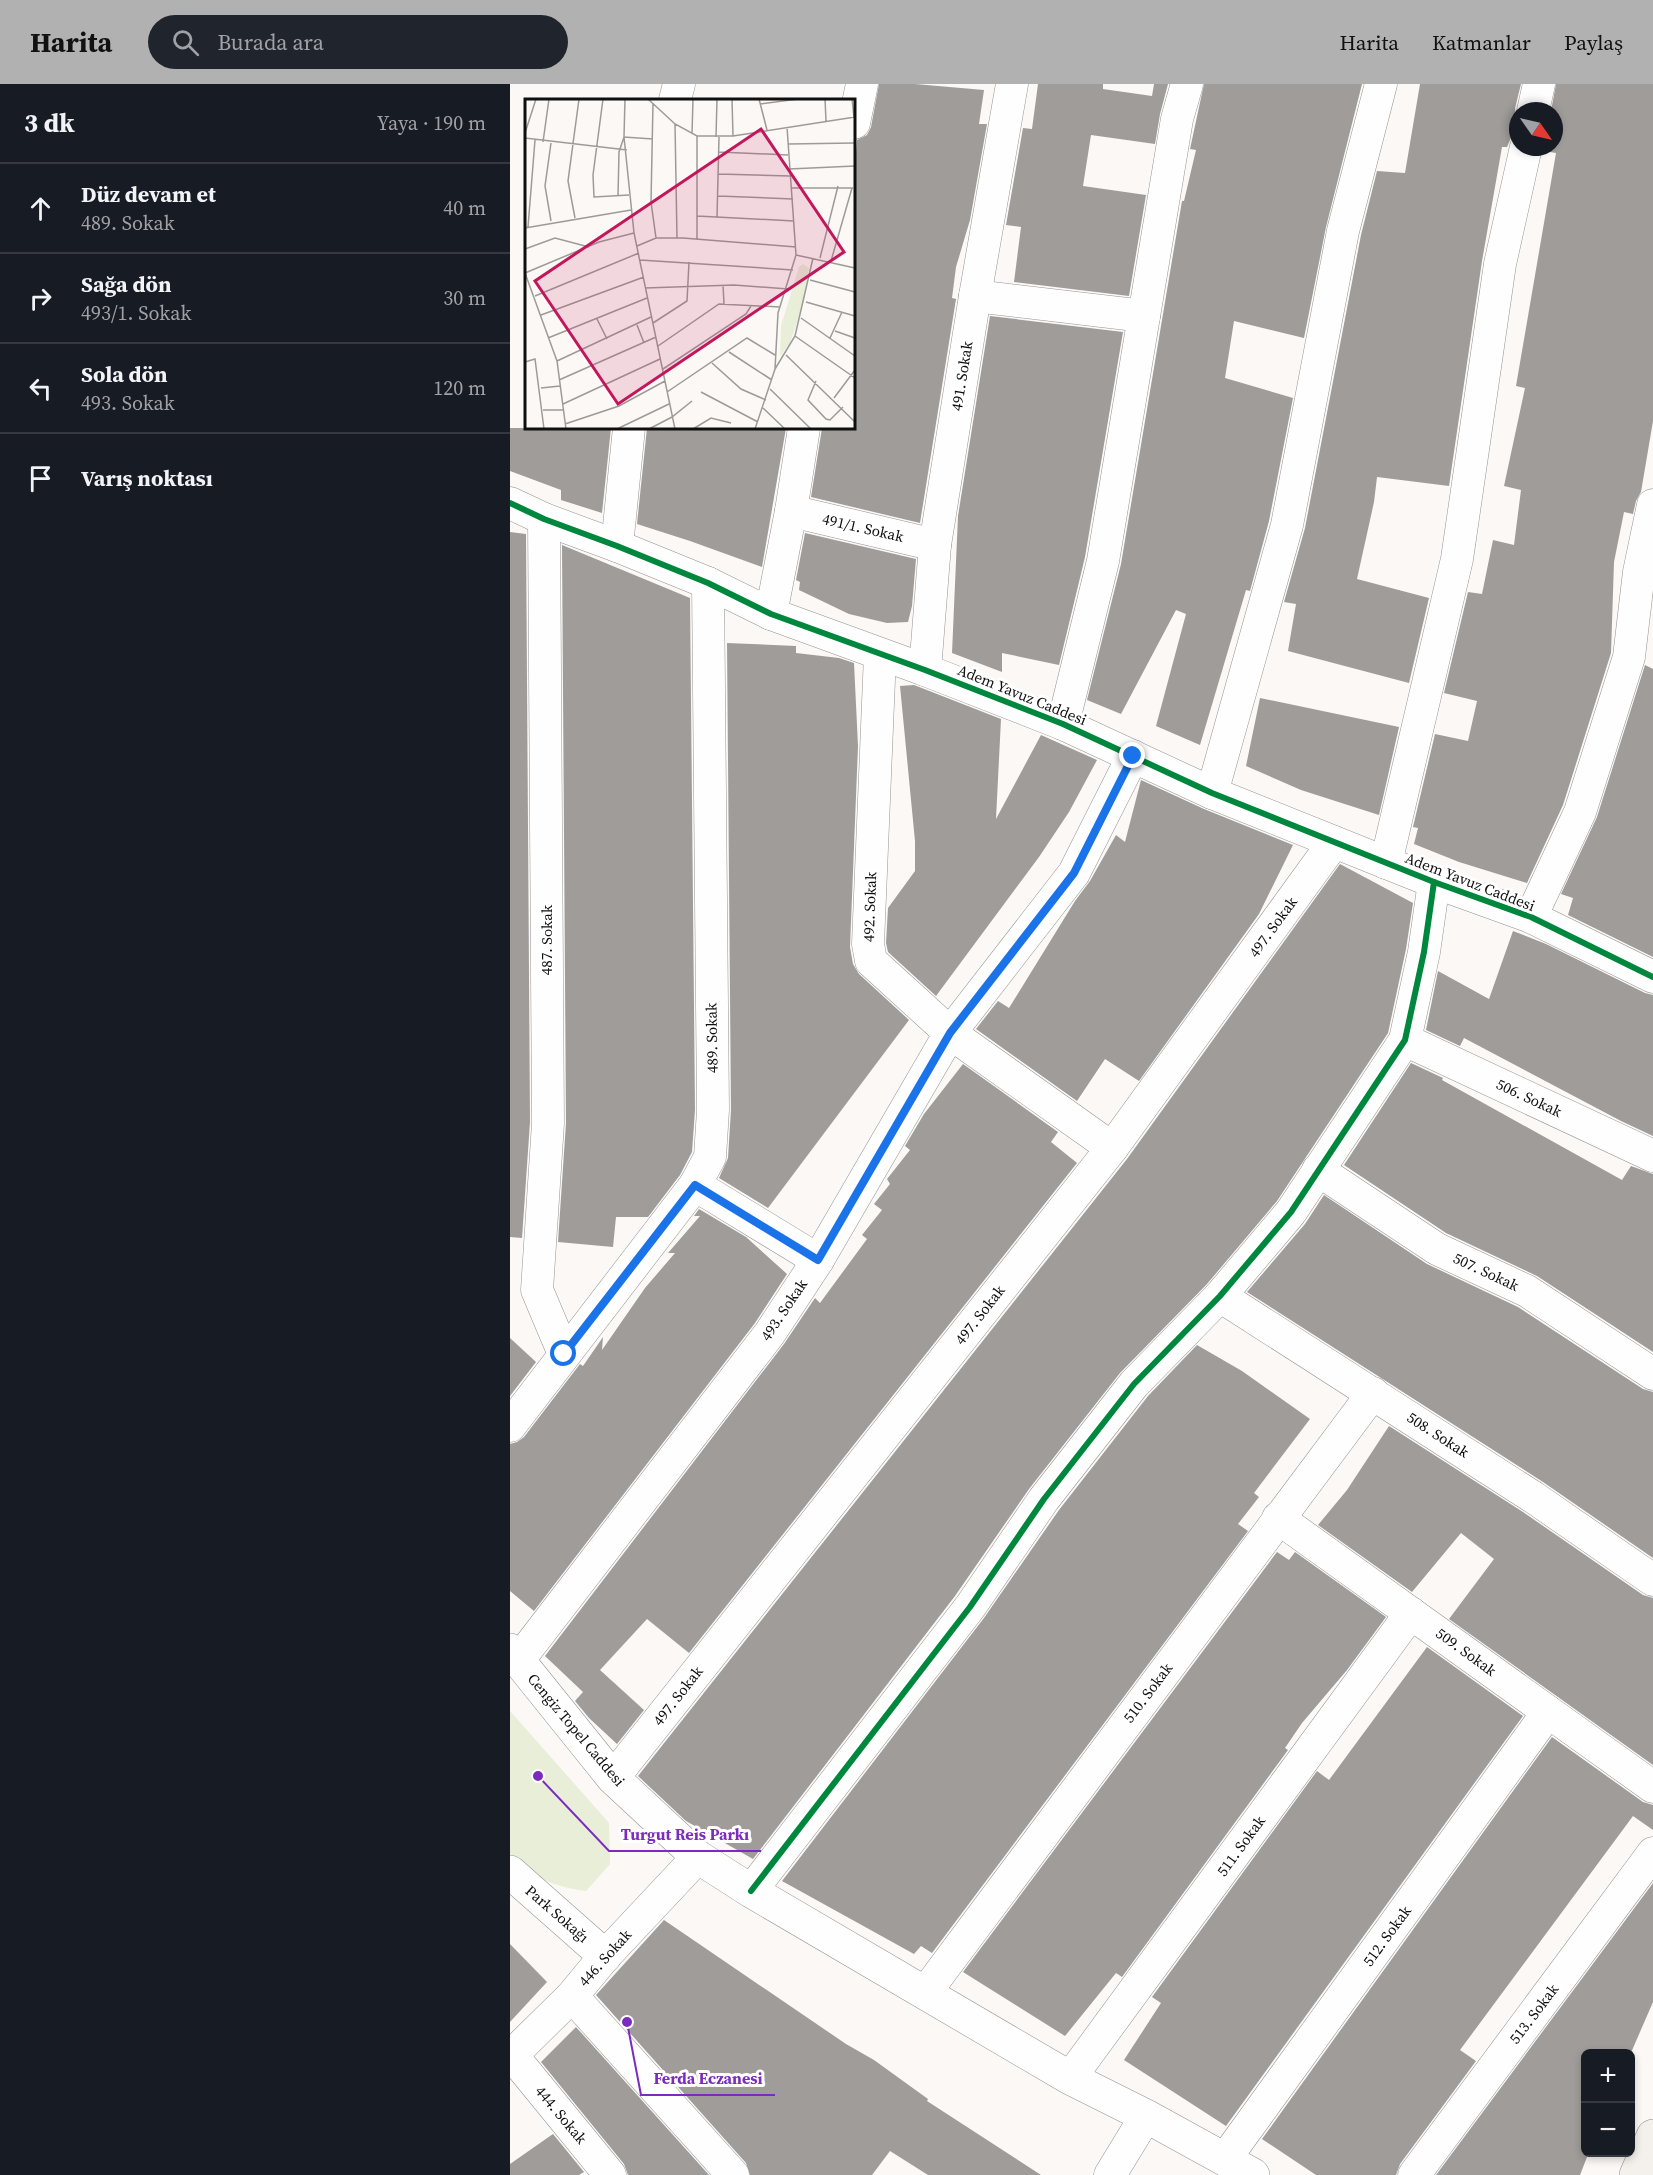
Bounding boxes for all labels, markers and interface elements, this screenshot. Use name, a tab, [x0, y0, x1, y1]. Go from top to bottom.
search box	[148, 15, 568, 69]
text: Harita	[30, 23, 112, 61]
icon: search	[169, 26, 202, 59]
text: Burada ara	[217, 27, 324, 57]
text: Harita	[1340, 28, 1399, 57]
text: Katmanlar	[1432, 28, 1531, 57]
text: Paylaş	[1564, 28, 1623, 57]
inset map	[525, 99, 855, 429]
north arrow	[1509, 102, 1563, 156]
text: 3 dk	[24, 105, 75, 141]
text: Yaya · 190 m	[377, 109, 486, 137]
text: Düz devam et	[81, 179, 216, 209]
icon: ahead	[24, 192, 57, 225]
text: 40 m	[443, 194, 486, 222]
text: 489. Sokak	[81, 209, 175, 237]
text: Sağa dön	[81, 269, 171, 299]
icon: right	[24, 282, 57, 315]
text: 30 m	[443, 284, 486, 312]
text: 493/1. Sokak	[81, 299, 191, 327]
street label: 491. Sokak	[946, 339, 977, 412]
text: Sola dön	[81, 359, 168, 389]
icon: left	[24, 372, 57, 405]
text: 120 m	[433, 374, 486, 402]
text: 493. Sokak	[81, 389, 175, 417]
icon: arrive	[24, 462, 57, 495]
text: Varış noktası	[81, 463, 213, 493]
street label: 491/1. Sokak	[820, 508, 907, 547]
street label: Adem Yavuz Caddesi	[955, 659, 1090, 730]
route end	[1119, 742, 1145, 768]
street label: Adem Yavuz Caddesi	[1402, 847, 1538, 916]
street label: 492. Sokak	[858, 871, 881, 942]
street label: 497. Sokak	[1243, 891, 1302, 961]
street label: 487. Sokak	[536, 904, 557, 975]
street label: 489. Sokak	[700, 1002, 723, 1073]
street label: 506. Sokak	[1493, 1073, 1566, 1122]
street label: 507. Sokak	[1450, 1247, 1523, 1296]
street label: 493. Sokak	[755, 1274, 812, 1345]
street label: 497. Sokak	[950, 1280, 1010, 1349]
route start	[550, 1340, 576, 1366]
street label: 508. Sokak	[1403, 1407, 1474, 1463]
street label: 509. Sokak	[1432, 1622, 1502, 1681]
street label: 510. Sokak	[1118, 1658, 1178, 1727]
street label: 497. Sokak	[648, 1661, 708, 1730]
street label: Cengiz Topel Caddesi	[523, 1669, 630, 1791]
street label: 511. Sokak	[1211, 1810, 1270, 1880]
callout: Turgut Reis Parkı	[609, 1817, 761, 1851]
text: Turgut Reis Parkı	[621, 1823, 749, 1845]
street label: Park Sokağı	[521, 1880, 594, 1947]
street label: 512. Sokak	[1357, 1900, 1416, 1970]
street label: 446. Sokak	[573, 1924, 636, 1991]
street label: 513. Sokak	[1504, 1979, 1564, 2048]
map controls	[1581, 2049, 1635, 2157]
button: +	[1581, 2049, 1635, 2103]
callout: Ferda Eczanesi	[641, 2061, 775, 2095]
text: Ferda Eczanesi	[653, 2067, 763, 2089]
street label: 444. Sokak	[531, 2081, 593, 2149]
button: −	[1581, 2103, 1635, 2157]

